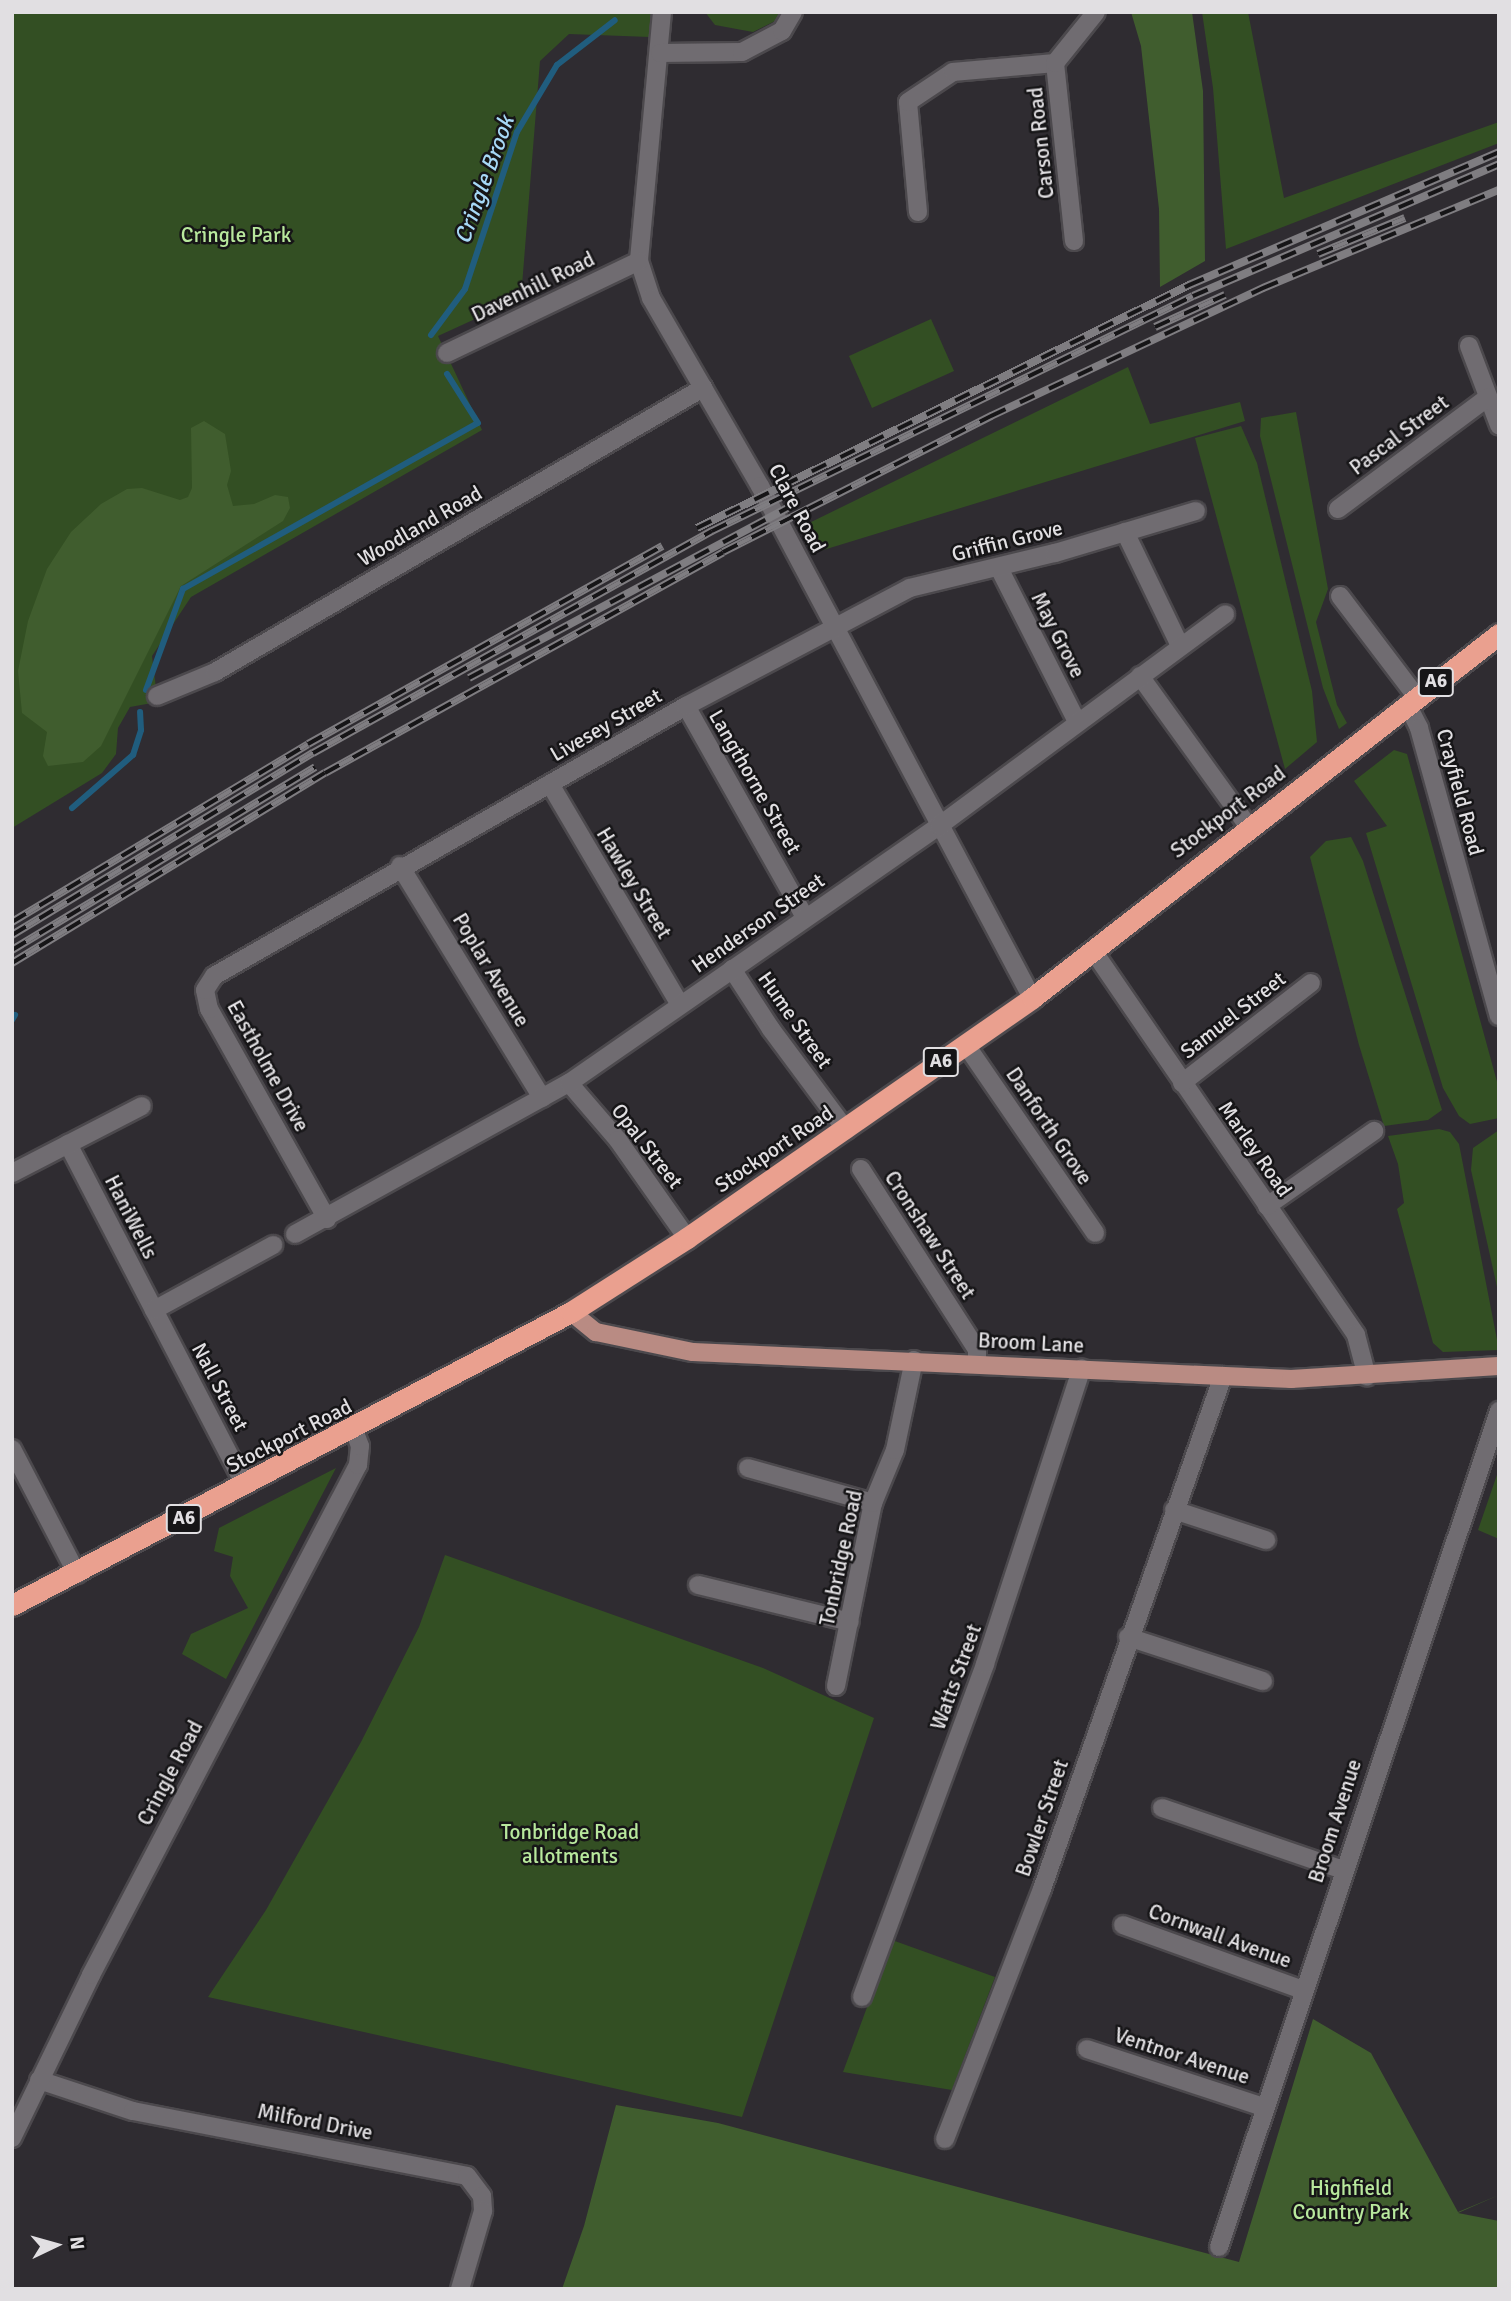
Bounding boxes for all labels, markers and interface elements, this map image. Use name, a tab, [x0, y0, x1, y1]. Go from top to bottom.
street label: Carson Road	[1023, 86, 1059, 200]
water label: Cringle Brook	[449, 112, 521, 248]
park label: Cringle Park	[181, 222, 291, 248]
street label: Davenhill Road	[467, 246, 599, 328]
street label: Pascal Street	[1345, 390, 1453, 480]
street label: Clare Road	[763, 459, 831, 557]
street label: Woodland Road	[354, 480, 486, 572]
street label: Griffin Grove	[949, 515, 1065, 567]
street label: May Grove	[1026, 588, 1090, 682]
road number: A6	[1417, 666, 1455, 698]
street label: Livesey Street	[546, 683, 666, 767]
street label: Langthorne Street	[703, 705, 807, 859]
street label: Crayfield Road	[1431, 726, 1489, 858]
street label: Stockport Road	[1166, 761, 1290, 863]
street label: Hawley Street	[591, 823, 677, 943]
street label: Henderson Street	[687, 868, 829, 978]
street label: Poplar Avenue	[447, 909, 535, 1031]
street label: Samuel Street	[1175, 966, 1291, 1064]
street label: Hume Street	[752, 967, 838, 1073]
street label: Eastholme Drive	[222, 996, 314, 1136]
road number: A6	[922, 1046, 960, 1078]
street label: Danforth Grove	[1000, 1063, 1098, 1189]
street label: Marley Road	[1213, 1096, 1297, 1202]
street label: Opal Street	[606, 1098, 688, 1194]
street label: Stockport Road	[710, 1100, 838, 1198]
street label: Cronshaw Street	[879, 1166, 981, 1304]
street label: HaniWells	[99, 1171, 163, 1263]
street label: Broom Lane	[977, 1328, 1085, 1358]
street label: Nall Street	[186, 1339, 254, 1435]
street label: Stockport Road	[222, 1394, 356, 1478]
street label: Tonbridge Road	[814, 1488, 868, 1628]
road number: A6	[165, 1504, 203, 1534]
street label: Watts Street	[925, 1621, 987, 1733]
street label: Cringle Road	[132, 1716, 208, 1830]
street label: Bowler Street	[1010, 1756, 1074, 1880]
street label: Broom Avenue	[1303, 1756, 1367, 1886]
park label: Tonbridge Road allotments	[501, 1819, 639, 1869]
street label: Cornwall Avenue	[1145, 1898, 1295, 1974]
street label: Ventnor Avenue	[1111, 2022, 1253, 2090]
street label: Milford Drive	[255, 2098, 375, 2146]
park label: Highfield Country Park	[1293, 2175, 1409, 2225]
north arrow	[21, 2210, 91, 2280]
text: N	[64, 2236, 89, 2251]

